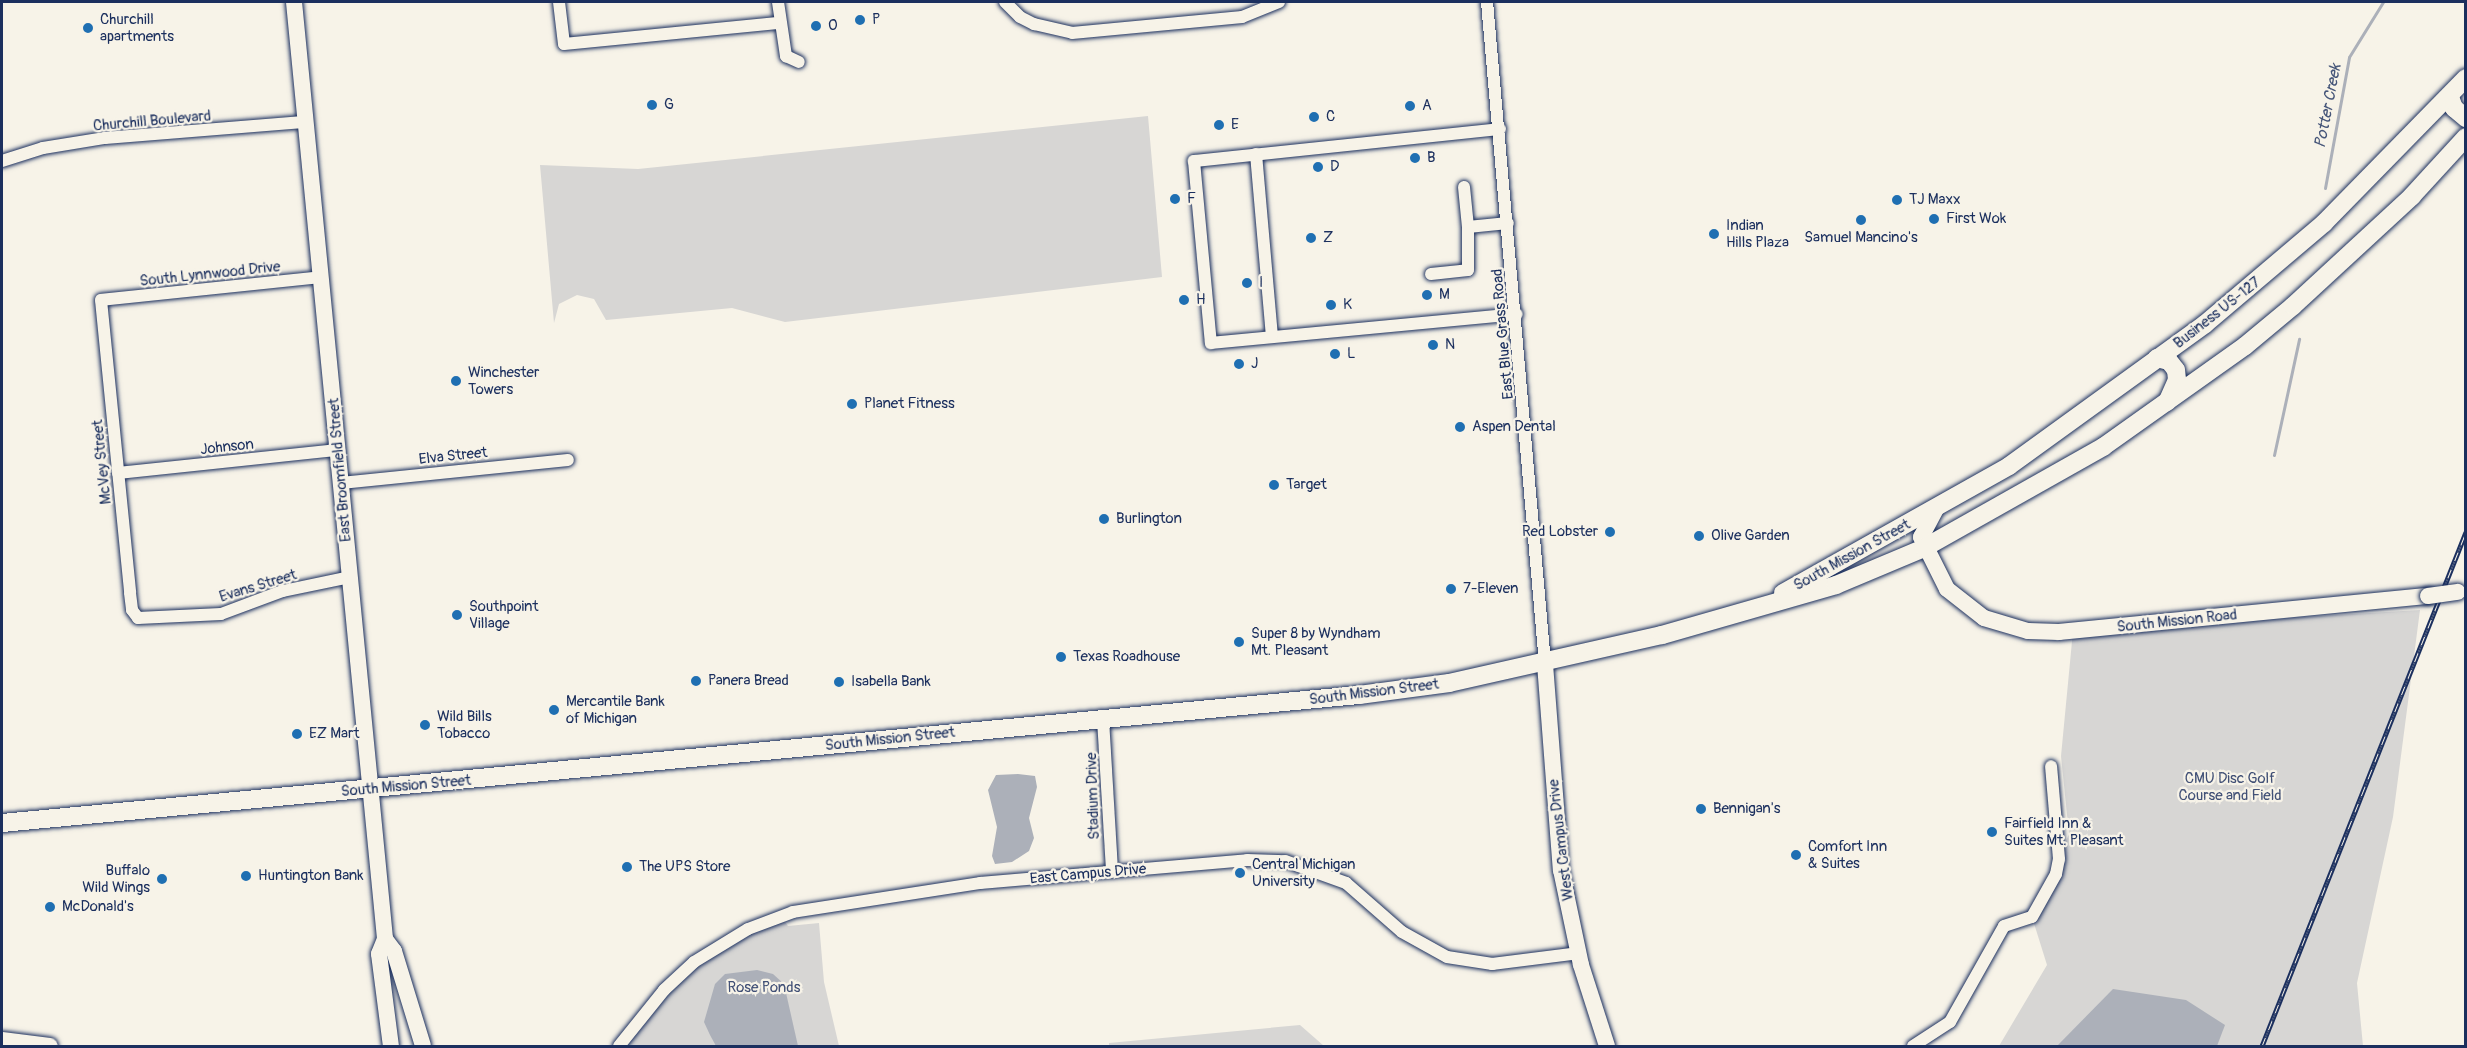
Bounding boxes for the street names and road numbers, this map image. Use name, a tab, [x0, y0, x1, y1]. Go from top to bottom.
street label: Churchill Boulevard	[92, 107, 212, 135]
street label: South Lynnwood Drive	[139, 258, 281, 290]
street label: East Blue Grass Road	[1488, 268, 1518, 400]
street label: Business US-127	[2170, 274, 2264, 352]
street label: East Broomfield Street	[325, 397, 355, 543]
street label: McVey Street	[89, 419, 115, 505]
street label: Johnson	[199, 435, 255, 459]
street label: Elva Street	[418, 443, 488, 469]
street label: South Mission Street	[1791, 515, 1913, 595]
street label: Evans Street	[217, 566, 299, 606]
street label: South Mission Road	[2116, 606, 2238, 636]
street label: South Mission Street	[1308, 675, 1440, 709]
street label: South Mission Street	[824, 723, 956, 755]
street label: Stadium Drive	[1082, 752, 1104, 840]
street label: South Mission Street	[340, 771, 472, 801]
street label: West Campus Drive	[1545, 778, 1577, 902]
street label: East Campus Drive	[1029, 860, 1147, 888]

